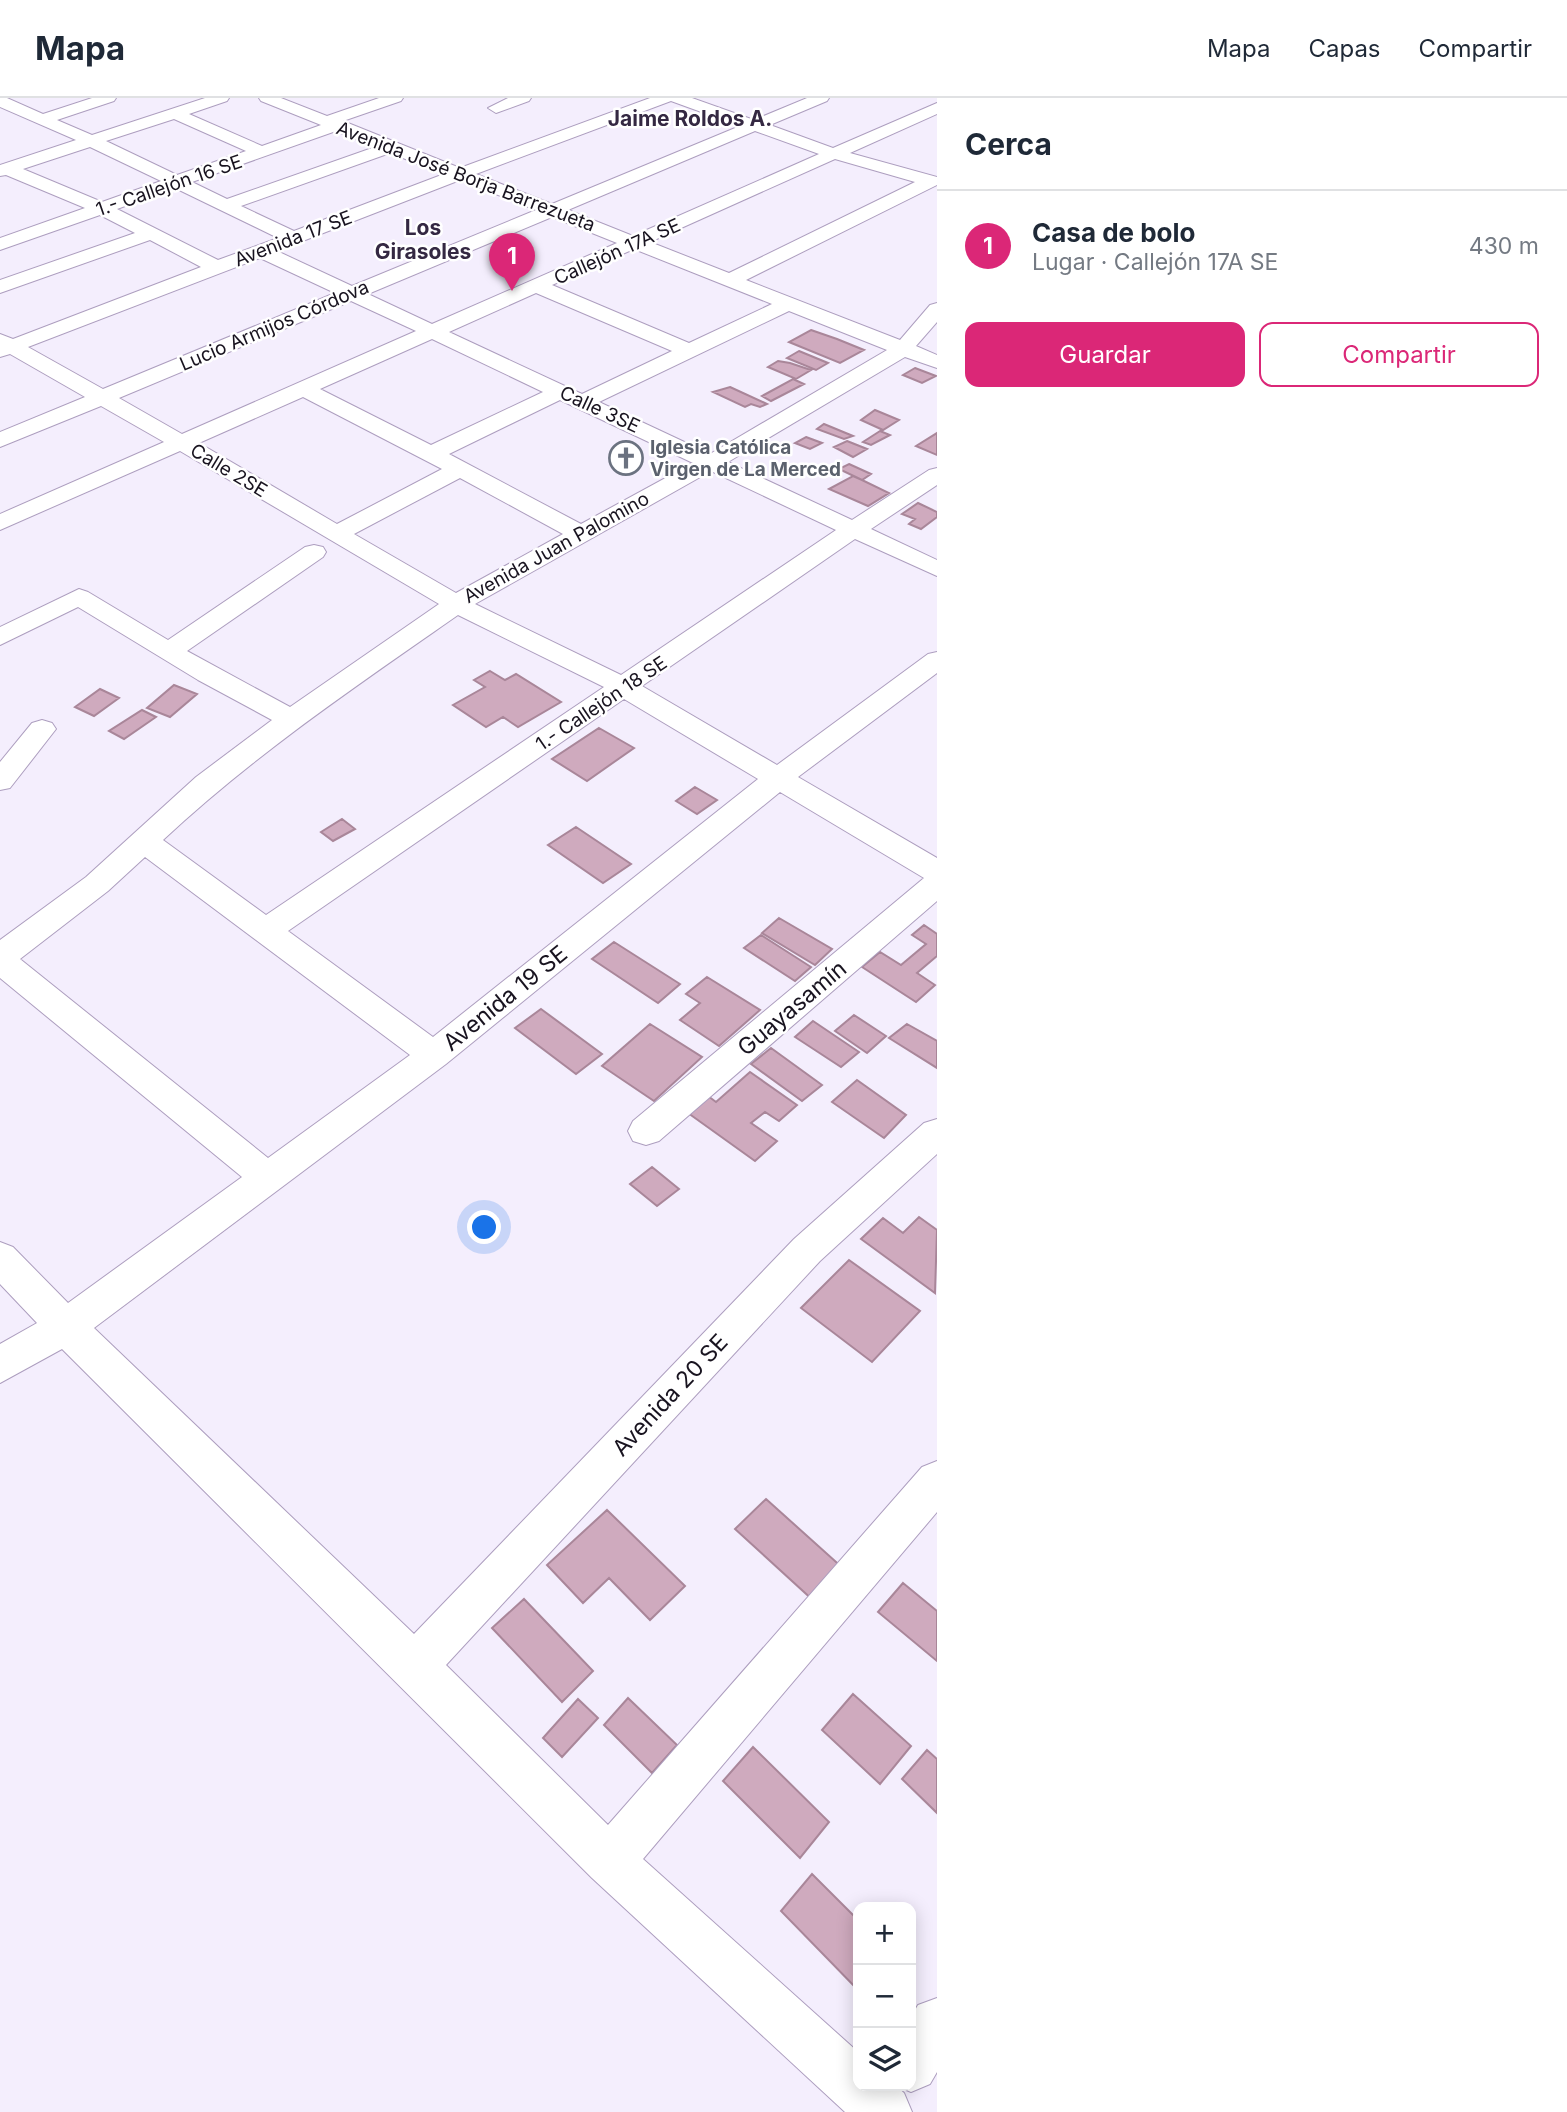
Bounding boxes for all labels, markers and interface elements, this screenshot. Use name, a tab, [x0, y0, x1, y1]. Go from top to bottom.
text: Mapa	[35, 28, 125, 68]
text: Mapa	[1207, 34, 1270, 63]
text: Capas	[1308, 34, 1381, 63]
text: Compartir	[1419, 34, 1532, 63]
district label: Jaime Roldos A.	[608, 106, 772, 131]
street label: Avenida José Borja Barrezueta	[333, 116, 598, 237]
text: Cerca	[965, 126, 1052, 162]
street label: 1.- Callejón 16 SE	[93, 150, 245, 221]
street label: Avenida 17 SE	[231, 205, 355, 271]
street label: Callejón 17A SE	[550, 213, 684, 290]
district label: Los Girasoles	[375, 215, 471, 264]
text: Casa de bolo	[1032, 217, 1196, 248]
text: 1	[983, 232, 993, 260]
text: 430 m	[1469, 232, 1539, 260]
pin: 1	[489, 233, 535, 291]
text: Lugar · Callejón 17A SE	[1032, 248, 1278, 276]
street label: Lucio Armijos Córdova	[176, 275, 372, 376]
button: Guardar	[965, 322, 1245, 387]
button: Compartir	[1259, 322, 1539, 387]
street label: Calle 3SE	[556, 381, 643, 438]
place label: Iglesia Católica Virgen de La Merced	[650, 436, 841, 481]
street label: Calle 2SE	[186, 439, 271, 502]
church icon: Iglesia Católica Virgen de La Merced	[607, 439, 645, 477]
street label: Avenida Juan Palomino	[459, 487, 653, 608]
street label: 1.- Callejón 18 SE	[531, 651, 671, 756]
street label: Avenida 19 SE	[437, 939, 573, 1057]
street label: Guayasamín	[732, 954, 852, 1062]
your location	[467, 1210, 501, 1244]
street label: Avenida 20 SE	[606, 1328, 734, 1462]
map controls	[853, 1902, 916, 2091]
button: +	[853, 1902, 916, 1965]
button: −	[853, 1965, 916, 2028]
button: layers	[853, 2028, 916, 2091]

